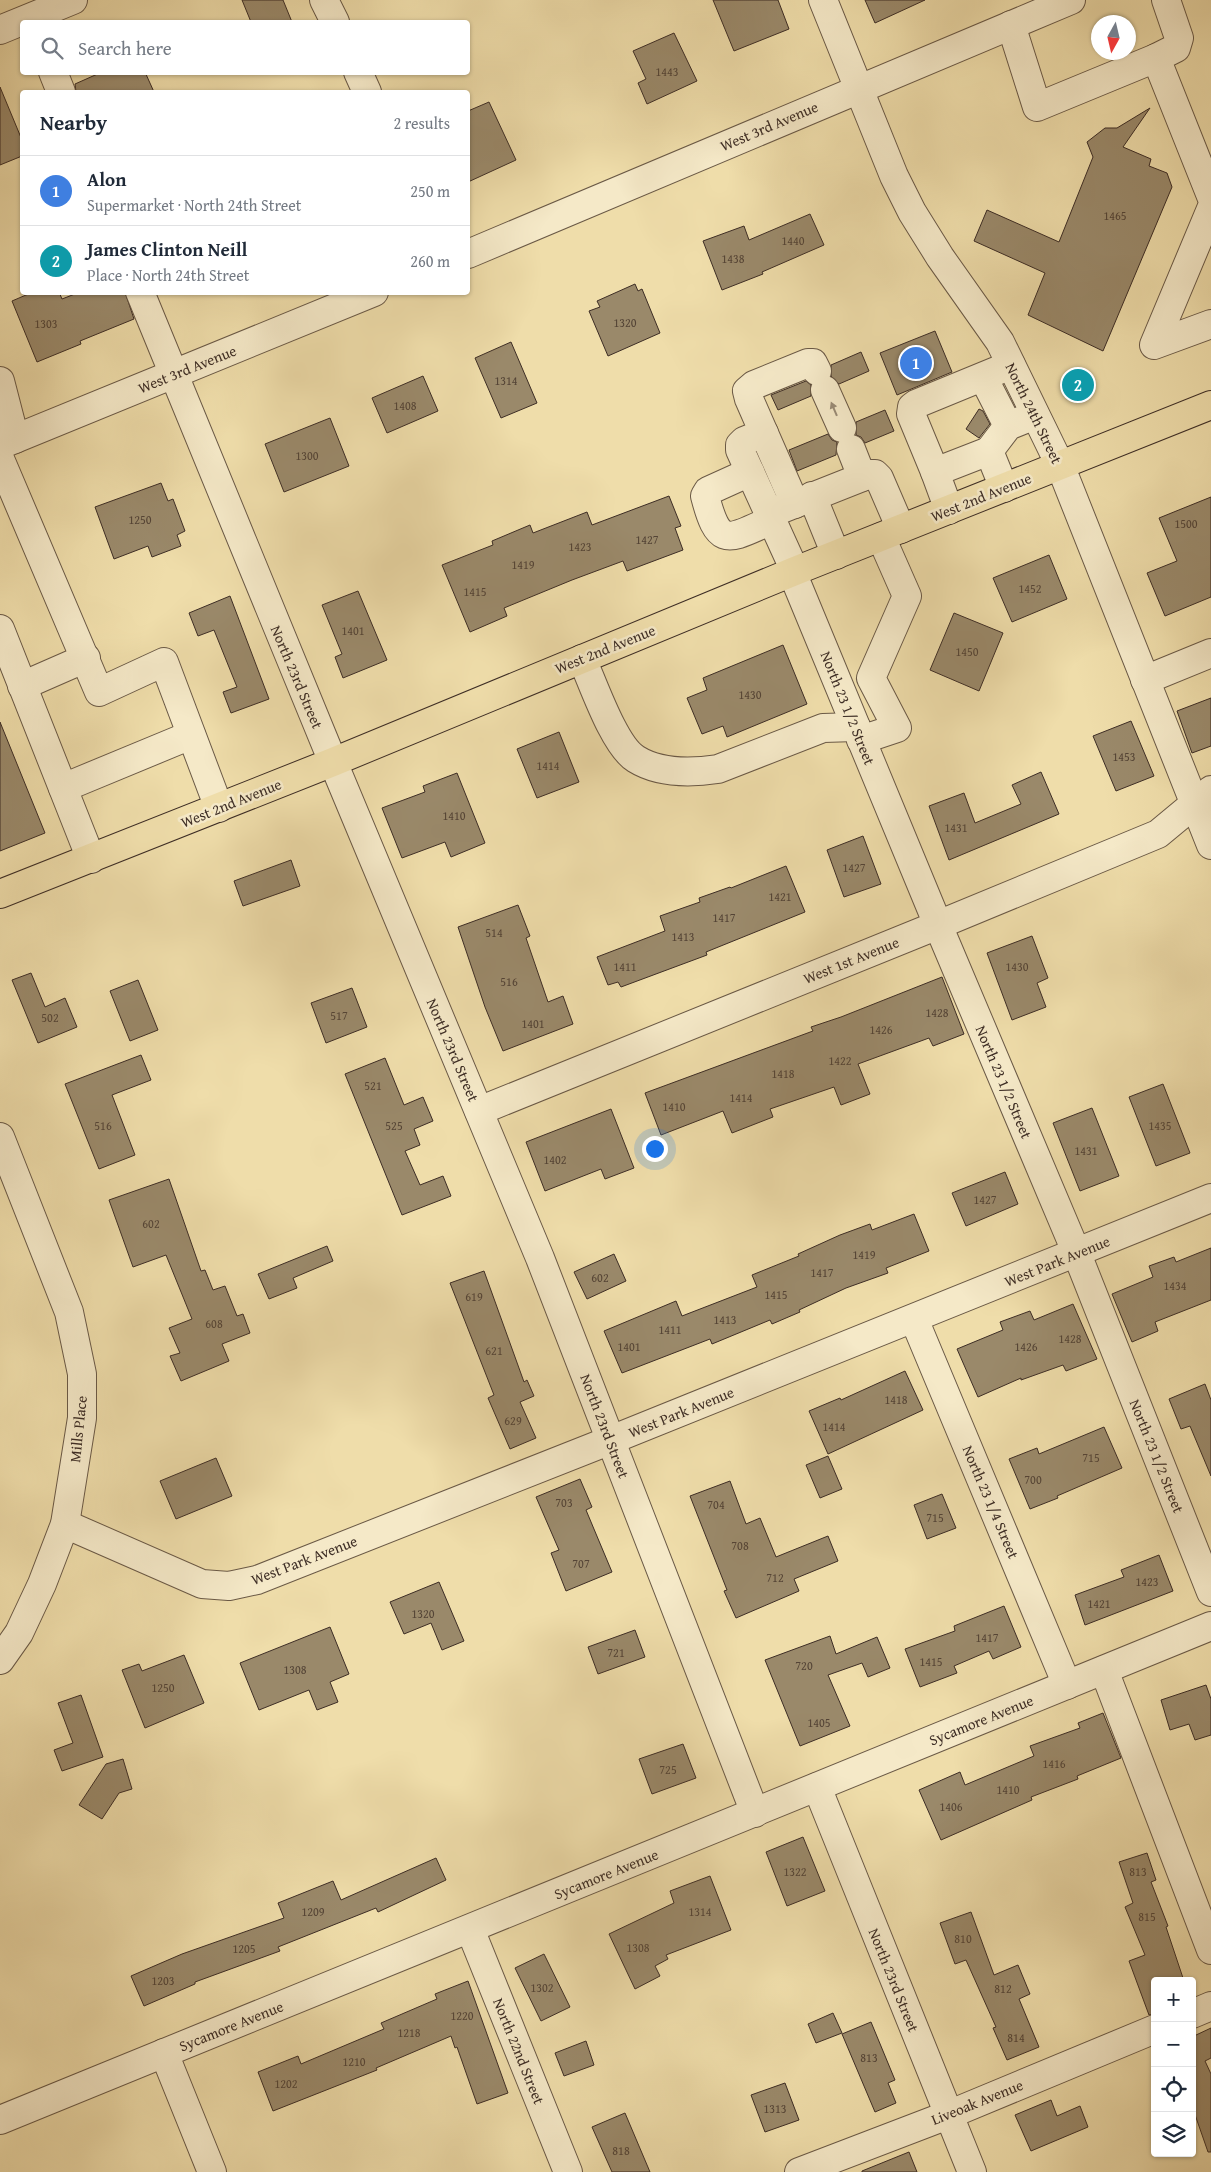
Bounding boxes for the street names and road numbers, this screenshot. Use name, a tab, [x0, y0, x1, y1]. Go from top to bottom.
street label: West 3rd Avenue	[717, 96, 821, 156]
street label: West 3rd Avenue	[135, 340, 239, 398]
street label: North 24th Street	[1000, 359, 1068, 468]
street label: West 2nd Avenue	[928, 467, 1034, 527]
street label: West 2nd Avenue	[552, 619, 658, 679]
street label: North 23rd Street	[266, 622, 329, 733]
street label: North 23 1/2 Street	[816, 648, 881, 769]
street label: West 2nd Avenue	[178, 773, 284, 833]
street label: West 1st Avenue	[800, 931, 902, 989]
street label: North 23rd Street	[422, 995, 485, 1106]
street label: North 23 1/2 Street	[971, 1022, 1038, 1143]
street label: West Park Avenue	[1001, 1230, 1113, 1292]
street label: North 23rd Street	[575, 1371, 635, 1482]
street label: West Park Avenue	[625, 1381, 737, 1443]
street label: Mills Place	[64, 1394, 92, 1464]
street label: North 23 1/2 Street	[1125, 1396, 1190, 1517]
street label: North 23 1/4 Street	[958, 1442, 1025, 1563]
street label: West Park Avenue	[248, 1530, 360, 1590]
street label: Sycamore Avenue	[926, 1690, 1036, 1750]
street label: Sycamore Avenue	[551, 1844, 661, 1904]
street label: North 23rd Street	[864, 1925, 925, 2036]
street label: North 22nd Street	[488, 1995, 550, 2108]
street label: Sycamore Avenue	[176, 1996, 286, 2056]
street label: Liveoak Avenue	[928, 2074, 1026, 2130]

